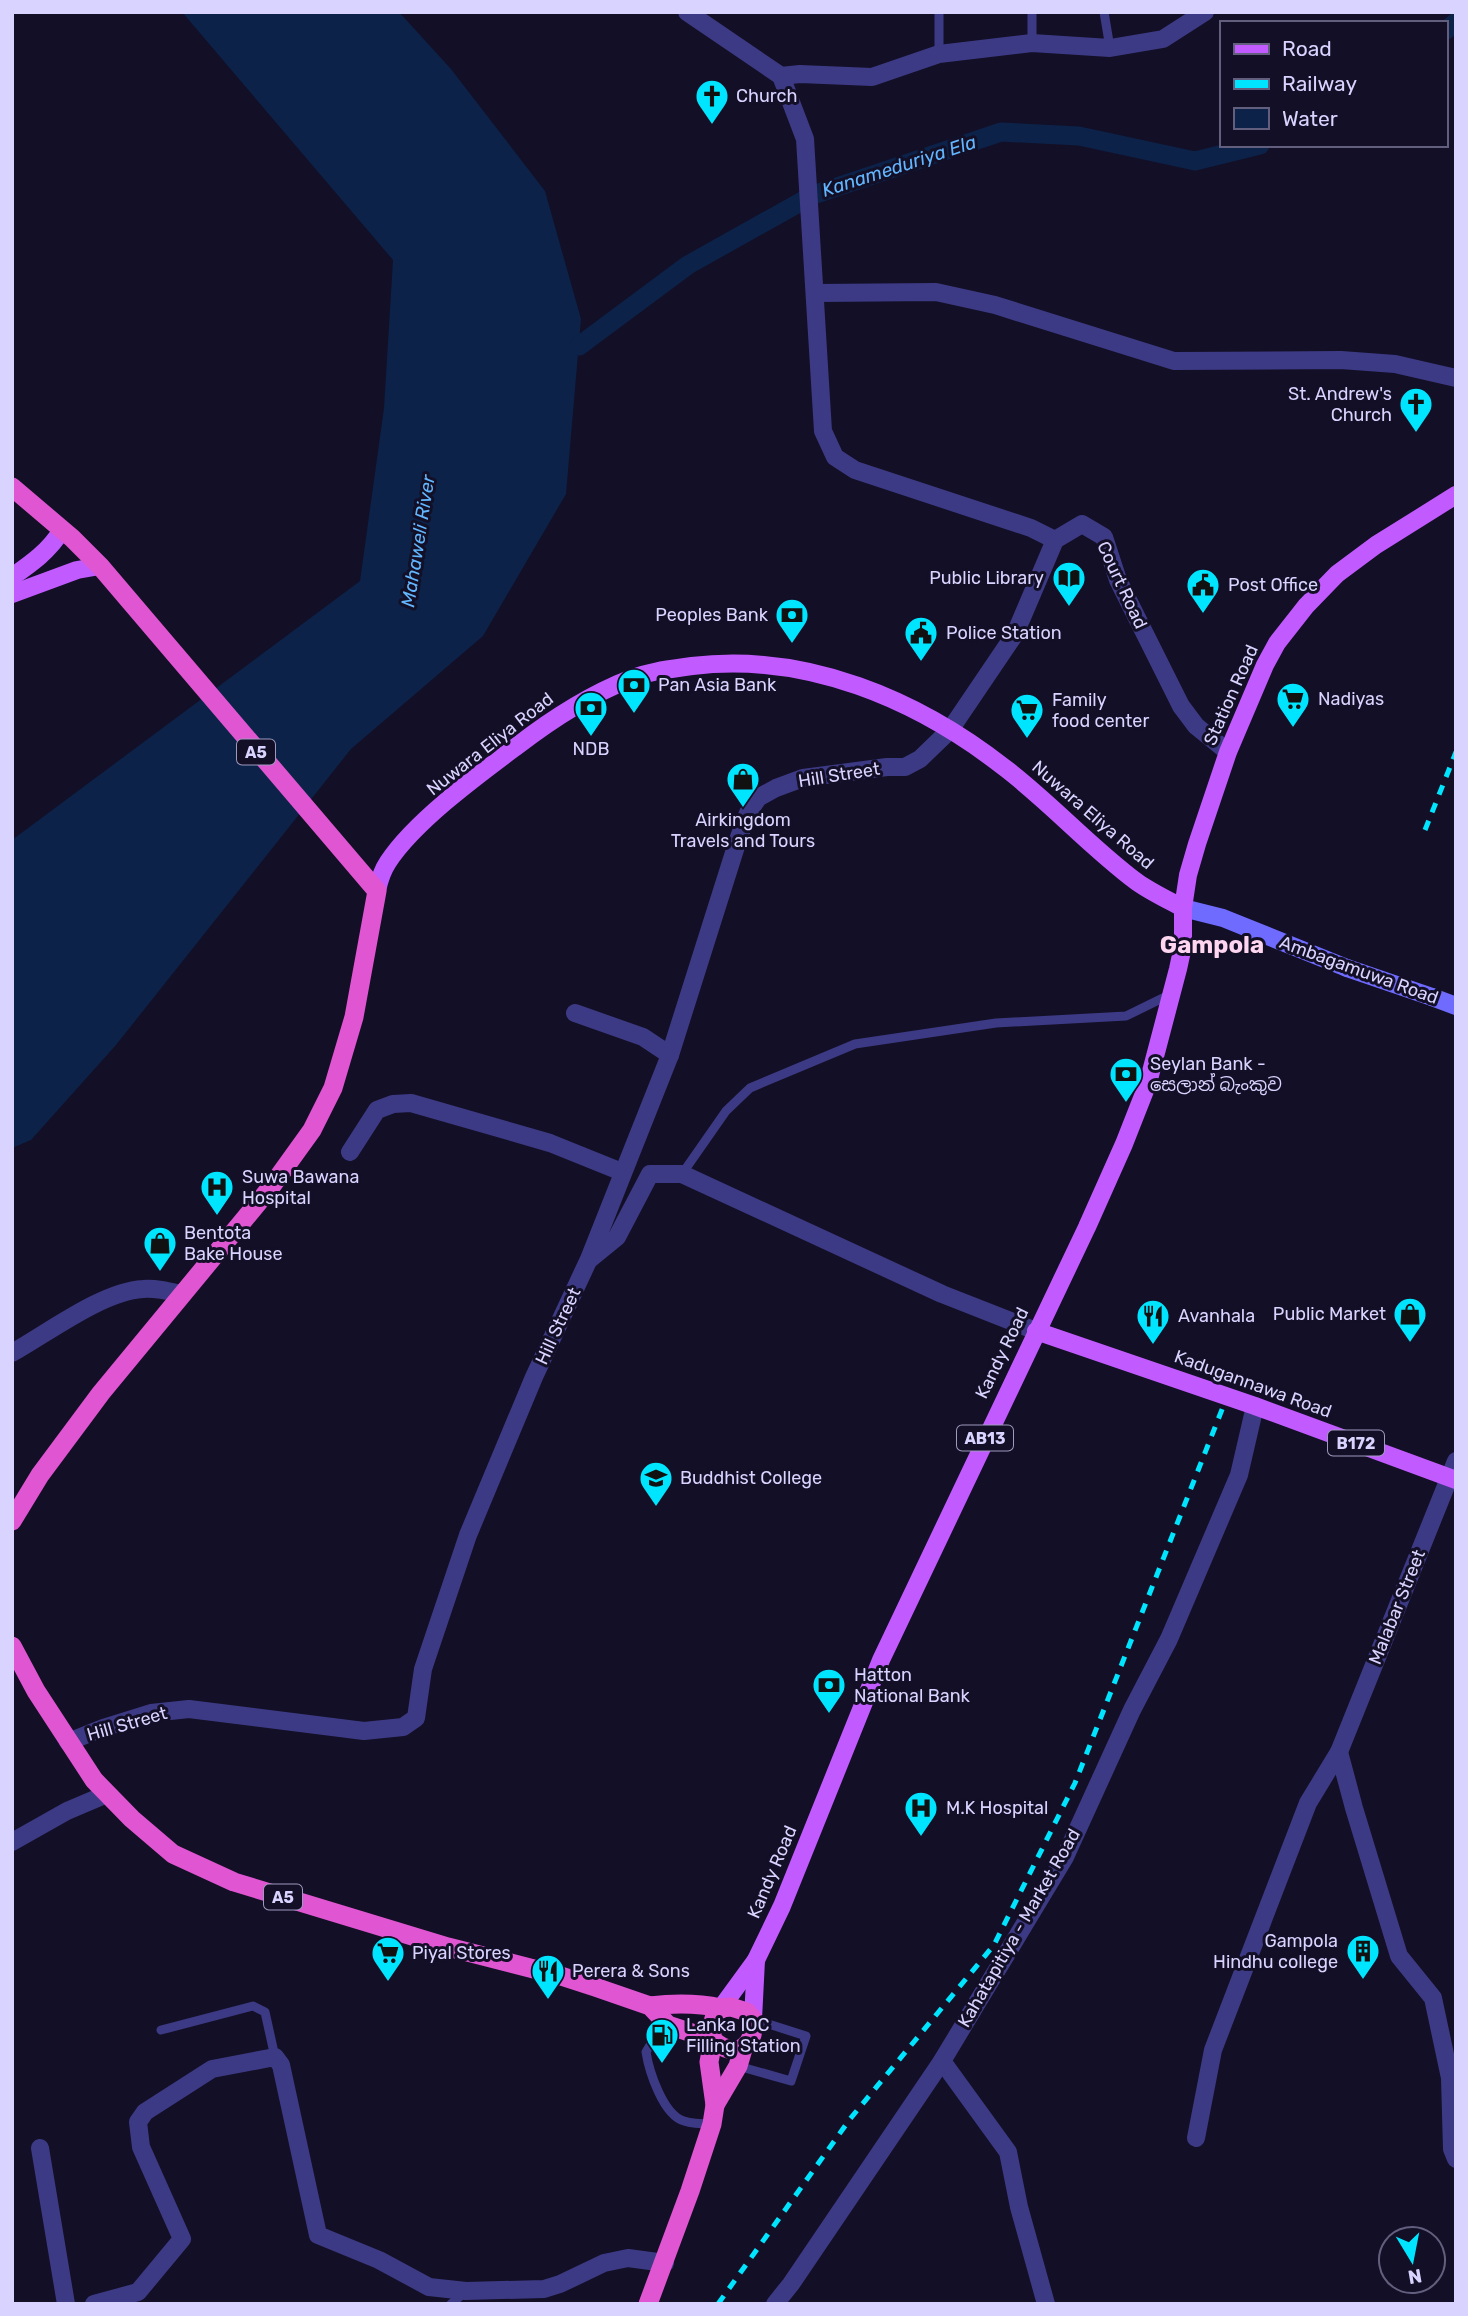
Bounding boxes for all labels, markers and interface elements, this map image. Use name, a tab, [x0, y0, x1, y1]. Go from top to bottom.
legend	[1220, 21, 1447, 147]
text: Road	[1282, 36, 1332, 61]
text: Railway	[1282, 71, 1357, 96]
church icon: Church	[693, 77, 731, 126]
place label: Church	[736, 85, 797, 107]
text: Water	[1282, 106, 1338, 131]
water label: Kanameduriya Ela	[819, 130, 979, 202]
place label: St. Andrew's Church	[1288, 383, 1392, 426]
church icon: St. Andrew's Church	[1397, 385, 1435, 434]
water label: Mahaweli River	[396, 472, 440, 609]
street label: Court Road	[1092, 538, 1152, 632]
library icon: Public Library	[1050, 559, 1088, 608]
public building icon: Post Office	[1184, 566, 1222, 615]
place label: Public Library	[929, 567, 1044, 589]
place label: Post Office	[1228, 574, 1318, 596]
bank icon: Peoples Bank	[773, 596, 811, 645]
place label: Peoples Bank	[655, 604, 769, 626]
public building icon: Police Station	[902, 614, 940, 663]
place label: Police Station	[946, 622, 1062, 644]
street label: Station Road	[1199, 641, 1263, 749]
bank icon: Pan Asia Bank	[615, 666, 653, 715]
place label: Pan Asia Bank	[658, 674, 777, 696]
supermarket icon: Nadiyas	[1274, 680, 1312, 729]
street label: Nuwara Eliya Road	[422, 688, 558, 800]
place label: Nadiyas	[1318, 688, 1384, 710]
bank icon: NDB	[572, 689, 610, 738]
place label: Family food center	[1052, 689, 1149, 732]
supermarket icon: Family food center	[1008, 691, 1046, 740]
place label: NDB	[573, 738, 609, 760]
road number: A5	[237, 740, 275, 764]
street label: Nuwara Eliya Road	[1027, 756, 1159, 874]
street label: Hill Street	[797, 758, 881, 792]
shop icon: Airkingdom Travels and Tours	[724, 760, 762, 809]
place label: Airkingdom Travels and Tours	[671, 809, 815, 852]
district label: Gampola	[1160, 931, 1264, 959]
street label: Ambagamuwa Road	[1277, 931, 1441, 1009]
place label: Seylan Bank - සෙලාන් බැංකුව	[1150, 1053, 1282, 1096]
bank icon: Seylan Bank - සෙලාන් බැංකුව	[1107, 1055, 1145, 1104]
place label: Suwa Bawana Hospital	[242, 1166, 359, 1209]
hospital icon: Suwa Bawana Hospital	[198, 1168, 236, 1217]
place label: Bentota Bake House	[184, 1222, 283, 1265]
shop icon: Bentota Bake House	[141, 1224, 179, 1273]
street label: Hill Street	[531, 1284, 585, 1368]
shop icon: Public Market	[1391, 1295, 1429, 1344]
restaurant icon: Avanhala	[1134, 1297, 1172, 1346]
place label: Public Market	[1273, 1303, 1386, 1325]
street label: Kandy Road	[970, 1304, 1034, 1402]
place label: Avanhala	[1178, 1305, 1255, 1327]
street label: Kadugannawa Road	[1171, 1345, 1335, 1423]
road number: AB13	[957, 1426, 1013, 1450]
road number: B172	[1328, 1430, 1384, 1456]
school or university icon: Buddhist College	[637, 1459, 675, 1508]
place label: Buddhist College	[680, 1467, 822, 1489]
street label: Malabar Street	[1364, 1546, 1430, 1668]
place label: Hatton National Bank	[854, 1664, 971, 1707]
bank icon: Hatton National Bank	[810, 1666, 848, 1715]
street label: Hill Street	[84, 1702, 170, 1746]
hospital icon: M.K Hospital	[902, 1789, 940, 1838]
place label: M.K Hospital	[946, 1797, 1048, 1819]
street label: Kandy Road	[743, 1822, 801, 1922]
street label: Kahatapitiya - Market Road	[953, 1825, 1085, 2031]
road number: A5	[264, 1884, 302, 1910]
place label: Gampola Hindhu college	[1213, 1930, 1338, 1973]
building icon: Gampola Hindhu college	[1344, 1932, 1382, 1981]
supermarket icon: Piyal Stores	[369, 1934, 407, 1983]
place label: Piyal Stores	[412, 1942, 511, 1964]
restaurant icon: Perera & Sons	[529, 1952, 567, 2001]
place label: Perera & Sons	[572, 1960, 690, 1982]
place label: Lanka IOC Filling Station	[686, 2014, 801, 2057]
fuel station icon: Lanka IOC Filling Station	[643, 2016, 681, 2065]
north arrow	[1377, 2225, 1447, 2295]
text: N	[1406, 2264, 1424, 2289]

